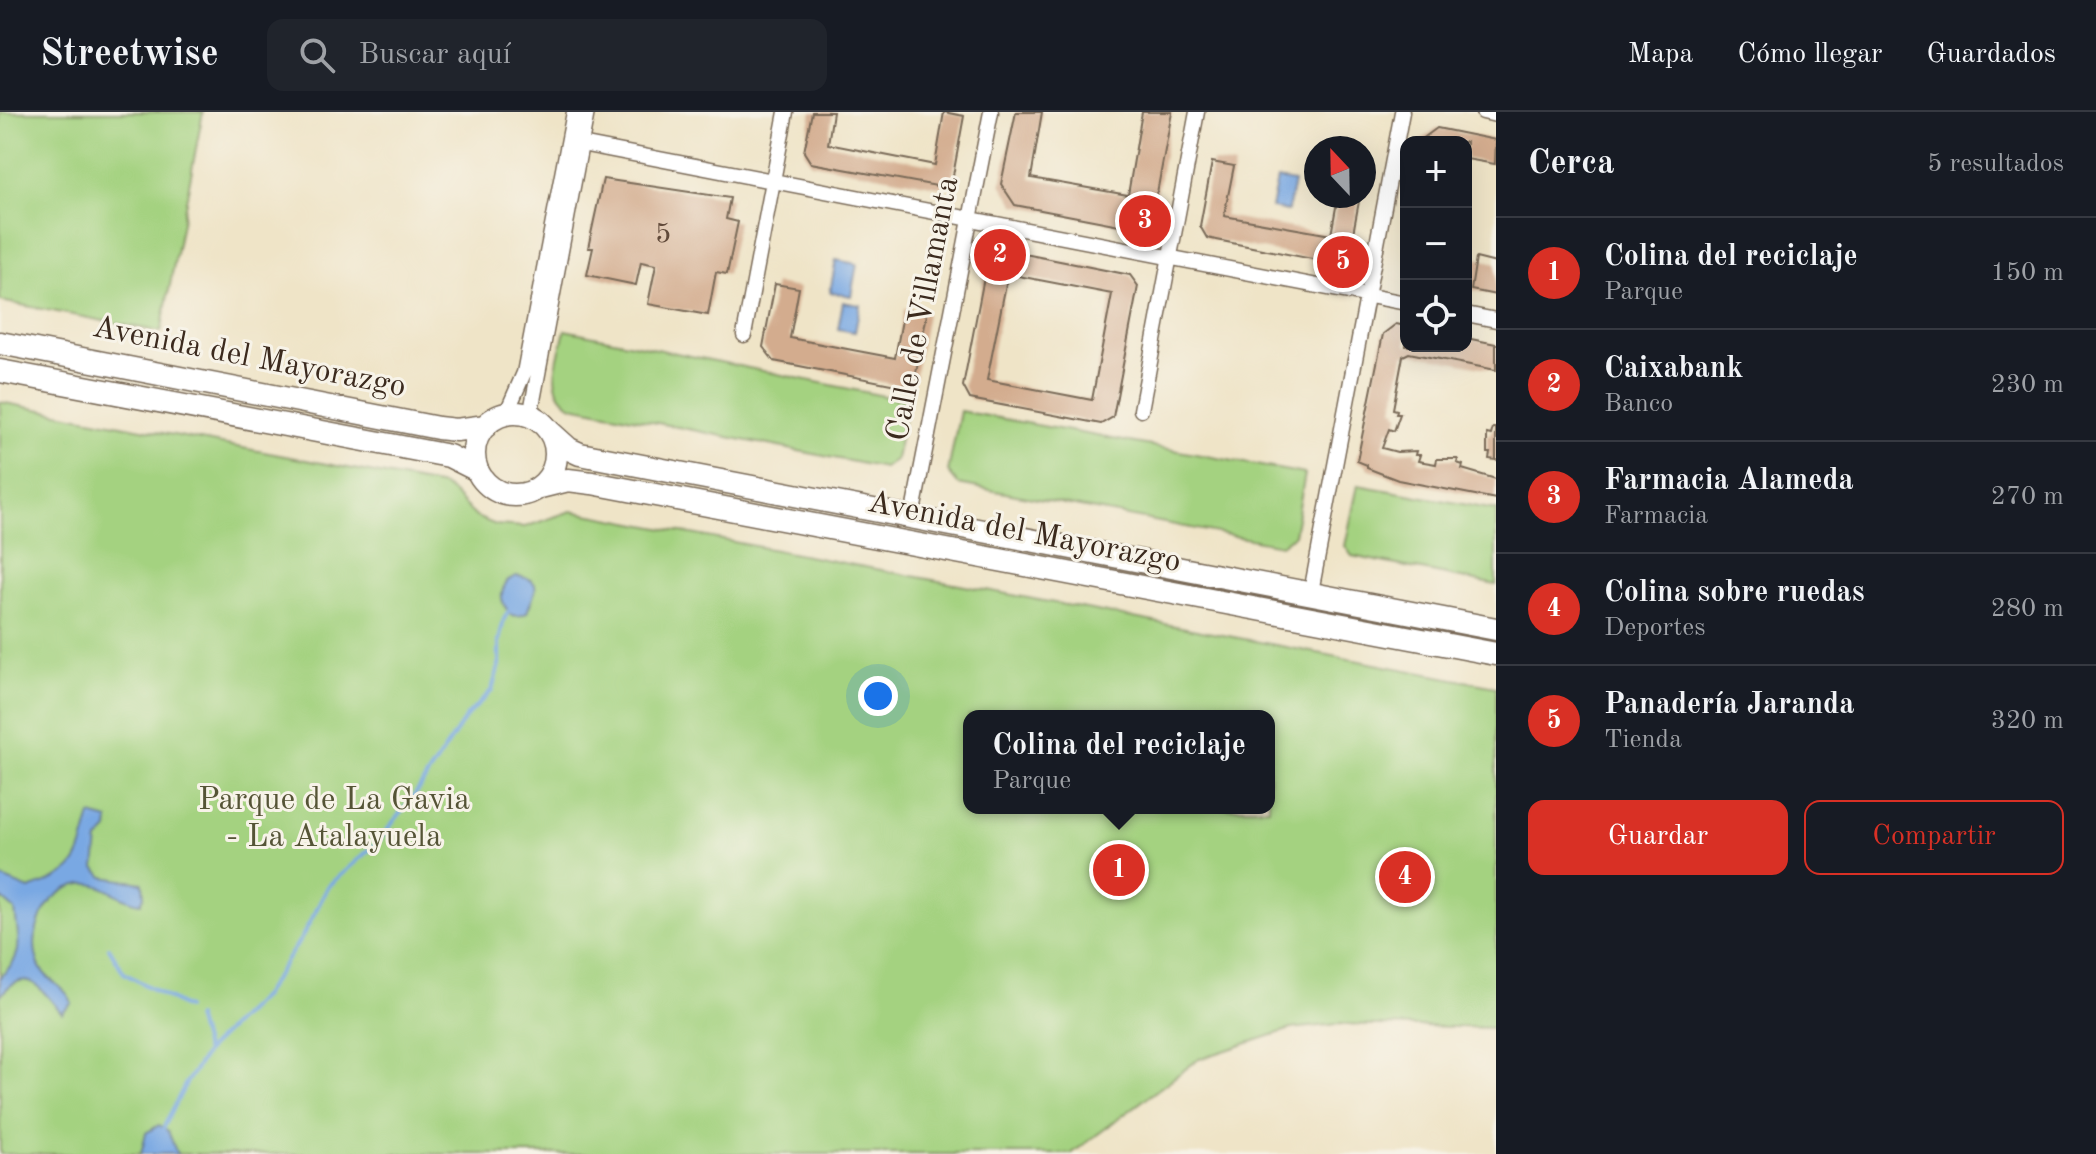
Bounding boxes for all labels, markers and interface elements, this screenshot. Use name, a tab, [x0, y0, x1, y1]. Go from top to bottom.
search box	[267, 19, 827, 91]
icon: search	[295, 33, 339, 77]
text: Streetwise	[40, 36, 219, 74]
text: Buscar aquí	[359, 40, 511, 70]
text: Mapa	[1628, 41, 1693, 69]
text: Cómo llegar	[1737, 41, 1882, 69]
text: Guardados	[1926, 41, 2056, 69]
north arrow	[1304, 136, 1376, 208]
map controls	[1400, 136, 1472, 352]
button: +	[1400, 136, 1472, 208]
text: Cerca	[1528, 147, 1614, 181]
text: 5 resultados	[1927, 151, 2064, 177]
street label: Calle de Villamanta	[883, 174, 965, 444]
pin: 3	[1119, 191, 1171, 251]
button: −	[1400, 208, 1472, 280]
house number: 5	[655, 221, 671, 249]
pin: 2	[974, 225, 1026, 285]
pin: 5	[1317, 232, 1369, 292]
text: Colina del reciclaje	[1604, 242, 1858, 272]
text: 1	[1546, 260, 1562, 286]
text: 150 m	[1991, 260, 2064, 286]
text: Parque	[1604, 279, 1683, 305]
button: locate	[1400, 280, 1472, 352]
street label: Avenida del Mayorazgo	[90, 312, 408, 404]
text: Caixabank	[1604, 354, 1743, 384]
text: 2	[1546, 372, 1562, 398]
text: 230 m	[1991, 372, 2064, 398]
text: Banco	[1604, 391, 1673, 417]
text: Farmacia Alameda	[1604, 466, 1854, 496]
text: 3	[1546, 484, 1562, 510]
text: 270 m	[1991, 484, 2064, 510]
street label: Avenida del Mayorazgo	[865, 487, 1183, 579]
text: Farmacia	[1604, 503, 1708, 529]
text: Colina sobre ruedas	[1604, 578, 1865, 608]
text: 4	[1546, 596, 1562, 622]
text: 280 m	[1991, 596, 2064, 622]
text: Deportes	[1604, 615, 1706, 641]
your location	[858, 676, 898, 716]
text: Panadería Jaranda	[1604, 690, 1855, 720]
text: 5	[1546, 708, 1562, 734]
text: 320 m	[1991, 708, 2064, 734]
popup	[963, 710, 1275, 814]
text: Tienda	[1604, 727, 1682, 753]
text: Colina del reciclaje	[992, 731, 1246, 761]
text: Parque	[992, 768, 1071, 794]
park label: Parque de La Gavia - La Atalayuela	[198, 785, 470, 854]
button: Guardar	[1528, 800, 1788, 875]
button: Compartir	[1804, 800, 2064, 875]
pin: 1	[1093, 840, 1145, 900]
pin: 4	[1379, 847, 1431, 907]

